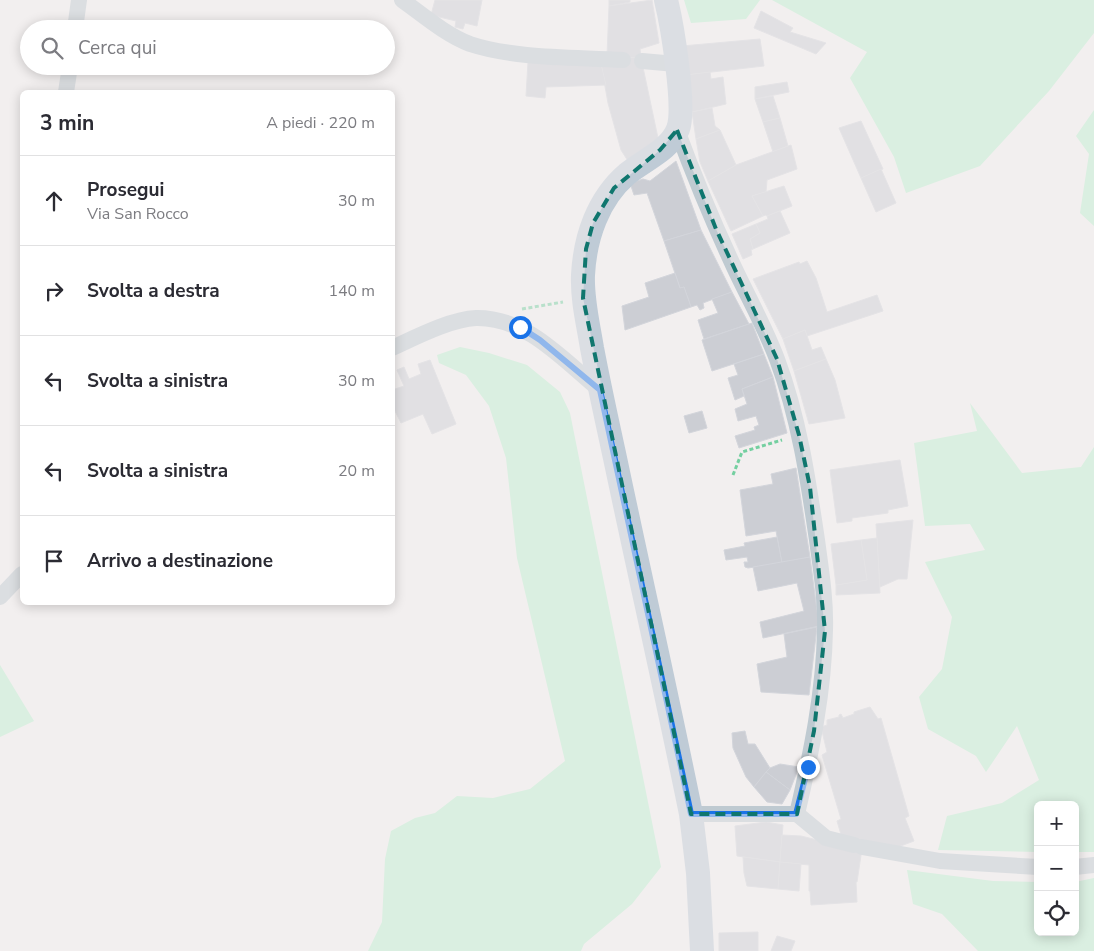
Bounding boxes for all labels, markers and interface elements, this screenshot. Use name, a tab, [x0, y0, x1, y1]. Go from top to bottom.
search box	[20, 20, 395, 75]
icon: search	[38, 34, 66, 62]
text: Cerca qui	[78, 35, 157, 61]
text: 3 min	[40, 109, 94, 137]
text: A piedi · 220 m	[266, 112, 375, 134]
text: Prosegui	[87, 177, 164, 203]
icon: ahead	[40, 187, 68, 215]
text: 30 m	[338, 190, 375, 212]
text: Via San Rocco	[87, 203, 189, 225]
icon: right	[40, 277, 68, 305]
text: Svolta a destra	[87, 278, 220, 304]
text: 140 m	[328, 280, 375, 302]
route start	[509, 316, 532, 339]
icon: left	[40, 367, 68, 395]
text: Svolta a sinistra	[87, 368, 228, 394]
text: 30 m	[338, 370, 375, 392]
icon: left	[40, 457, 68, 485]
text: Svolta a sinistra	[87, 458, 228, 484]
text: 20 m	[338, 460, 375, 482]
icon: arrive	[40, 547, 68, 575]
text: Arrivo a destinazione	[87, 548, 273, 574]
route end	[797, 756, 820, 779]
map controls	[1034, 801, 1079, 936]
button: +	[1034, 801, 1079, 846]
button: −	[1034, 846, 1079, 891]
button: locate	[1034, 891, 1079, 936]

